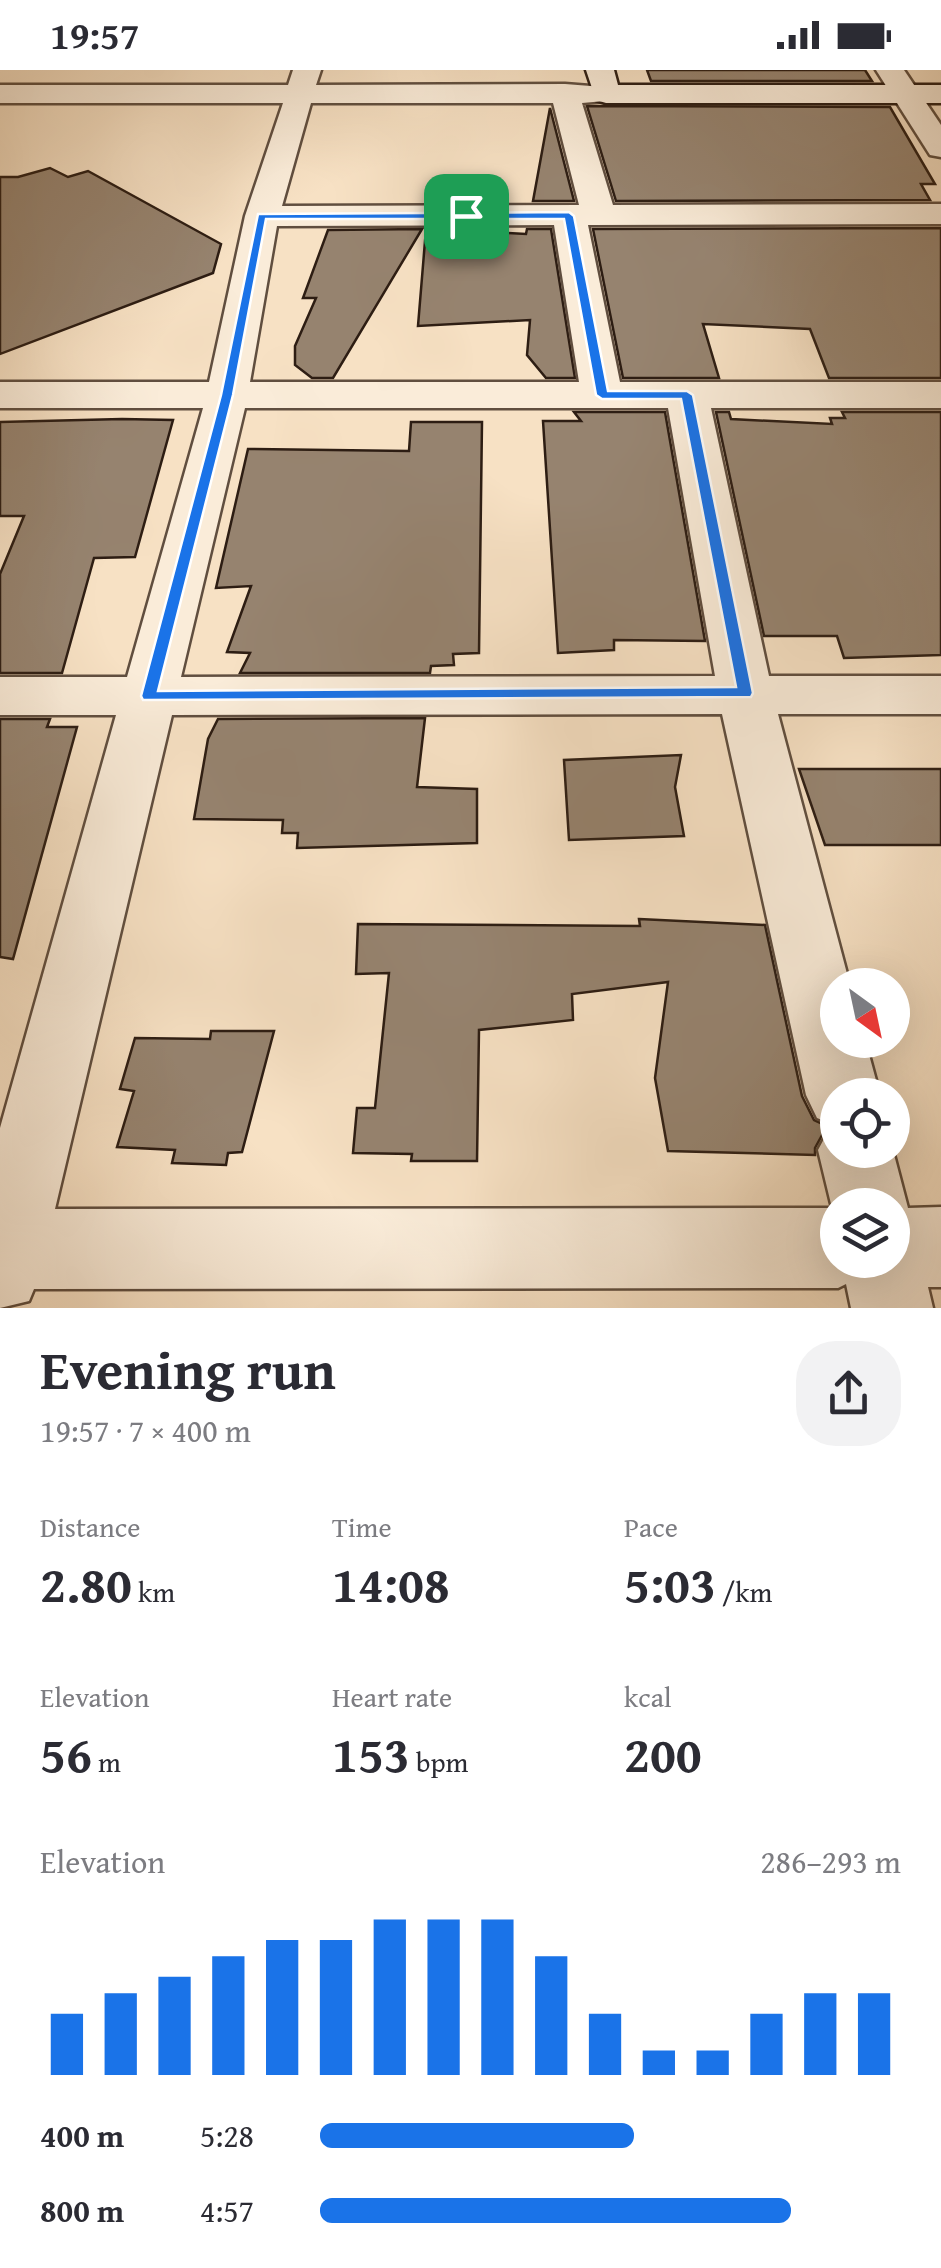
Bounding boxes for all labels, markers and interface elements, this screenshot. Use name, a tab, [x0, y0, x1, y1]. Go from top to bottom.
text: 19:57	[50, 7, 140, 63]
pin	[424, 174, 509, 259]
icon: arrive	[439, 189, 494, 244]
north arrow	[820, 968, 910, 1058]
map controls	[820, 968, 910, 1278]
button: locate	[820, 1078, 910, 1168]
button: layers	[820, 1188, 910, 1278]
text: Evening run	[40, 1329, 336, 1409]
button: share	[796, 1341, 901, 1446]
text: 19:57 · 7 × 400 m	[40, 1407, 251, 1454]
text: Distance	[40, 1506, 140, 1547]
text: Time	[332, 1506, 392, 1547]
text: Pace	[624, 1506, 678, 1547]
text: 2.80	[40, 1547, 132, 1620]
text: 14:08	[332, 1547, 450, 1620]
text: 5:03	[624, 1547, 716, 1620]
text: km	[132, 1571, 175, 1612]
text: /km	[716, 1571, 772, 1612]
text: Elevation	[40, 1676, 150, 1717]
text: Heart rate	[332, 1676, 452, 1717]
text: kcal	[624, 1676, 672, 1717]
text: 56	[40, 1717, 92, 1790]
text: 153	[332, 1717, 410, 1790]
text: 200	[624, 1717, 702, 1790]
text: m	[92, 1741, 121, 1782]
text: bpm	[410, 1741, 468, 1782]
text: Elevation	[40, 1838, 165, 1885]
text: 286–293 m	[760, 1838, 901, 1885]
text: 400 m	[40, 2112, 124, 2159]
text: 5:28	[200, 2112, 254, 2159]
text: 800 m	[40, 2187, 124, 2234]
text: 4:57	[200, 2187, 254, 2234]

